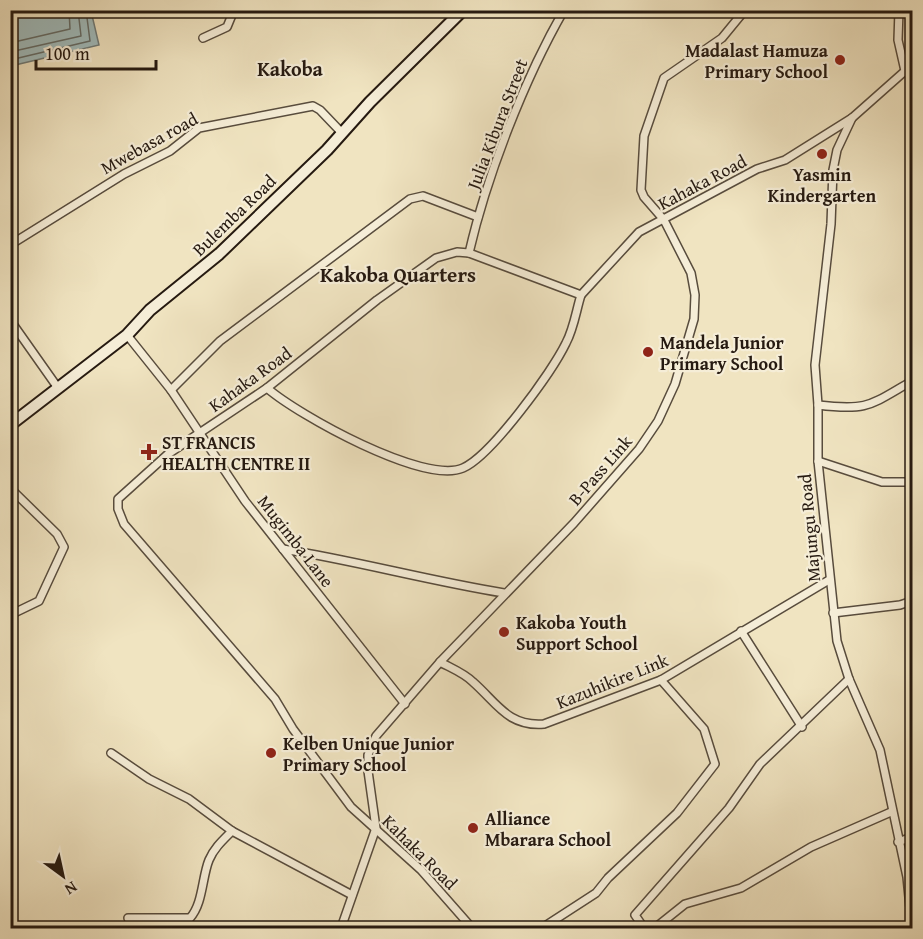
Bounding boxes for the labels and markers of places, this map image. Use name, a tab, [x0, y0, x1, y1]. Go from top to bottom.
place label: Madalast Hamuza Primary School	[685, 37, 829, 85]
marker: Madalast Hamuza Primary School	[833, 53, 847, 67]
marker: Yasmin Kindergarten	[815, 147, 829, 161]
place label: Yasmin Kindergarten	[768, 161, 877, 209]
place label: Mandela Junior Primary School	[660, 329, 785, 377]
marker: Mandela Junior Primary School	[641, 345, 655, 359]
place label: ST FRANCIS HEALTH CENTRE II	[162, 429, 310, 477]
marker: ST FRANCIS HEALTH CENTRE II	[140, 443, 158, 461]
place label: Kakoba Youth Support School	[516, 609, 638, 657]
marker: Kakoba Youth Support School	[497, 625, 511, 639]
place label: Kelben Unique Junior Primary School	[283, 730, 455, 778]
marker: Kelben Unique Junior Primary School	[264, 746, 278, 760]
place label: Alliance Mbarara School	[485, 805, 611, 853]
marker: Alliance Mbarara School	[466, 821, 480, 835]

